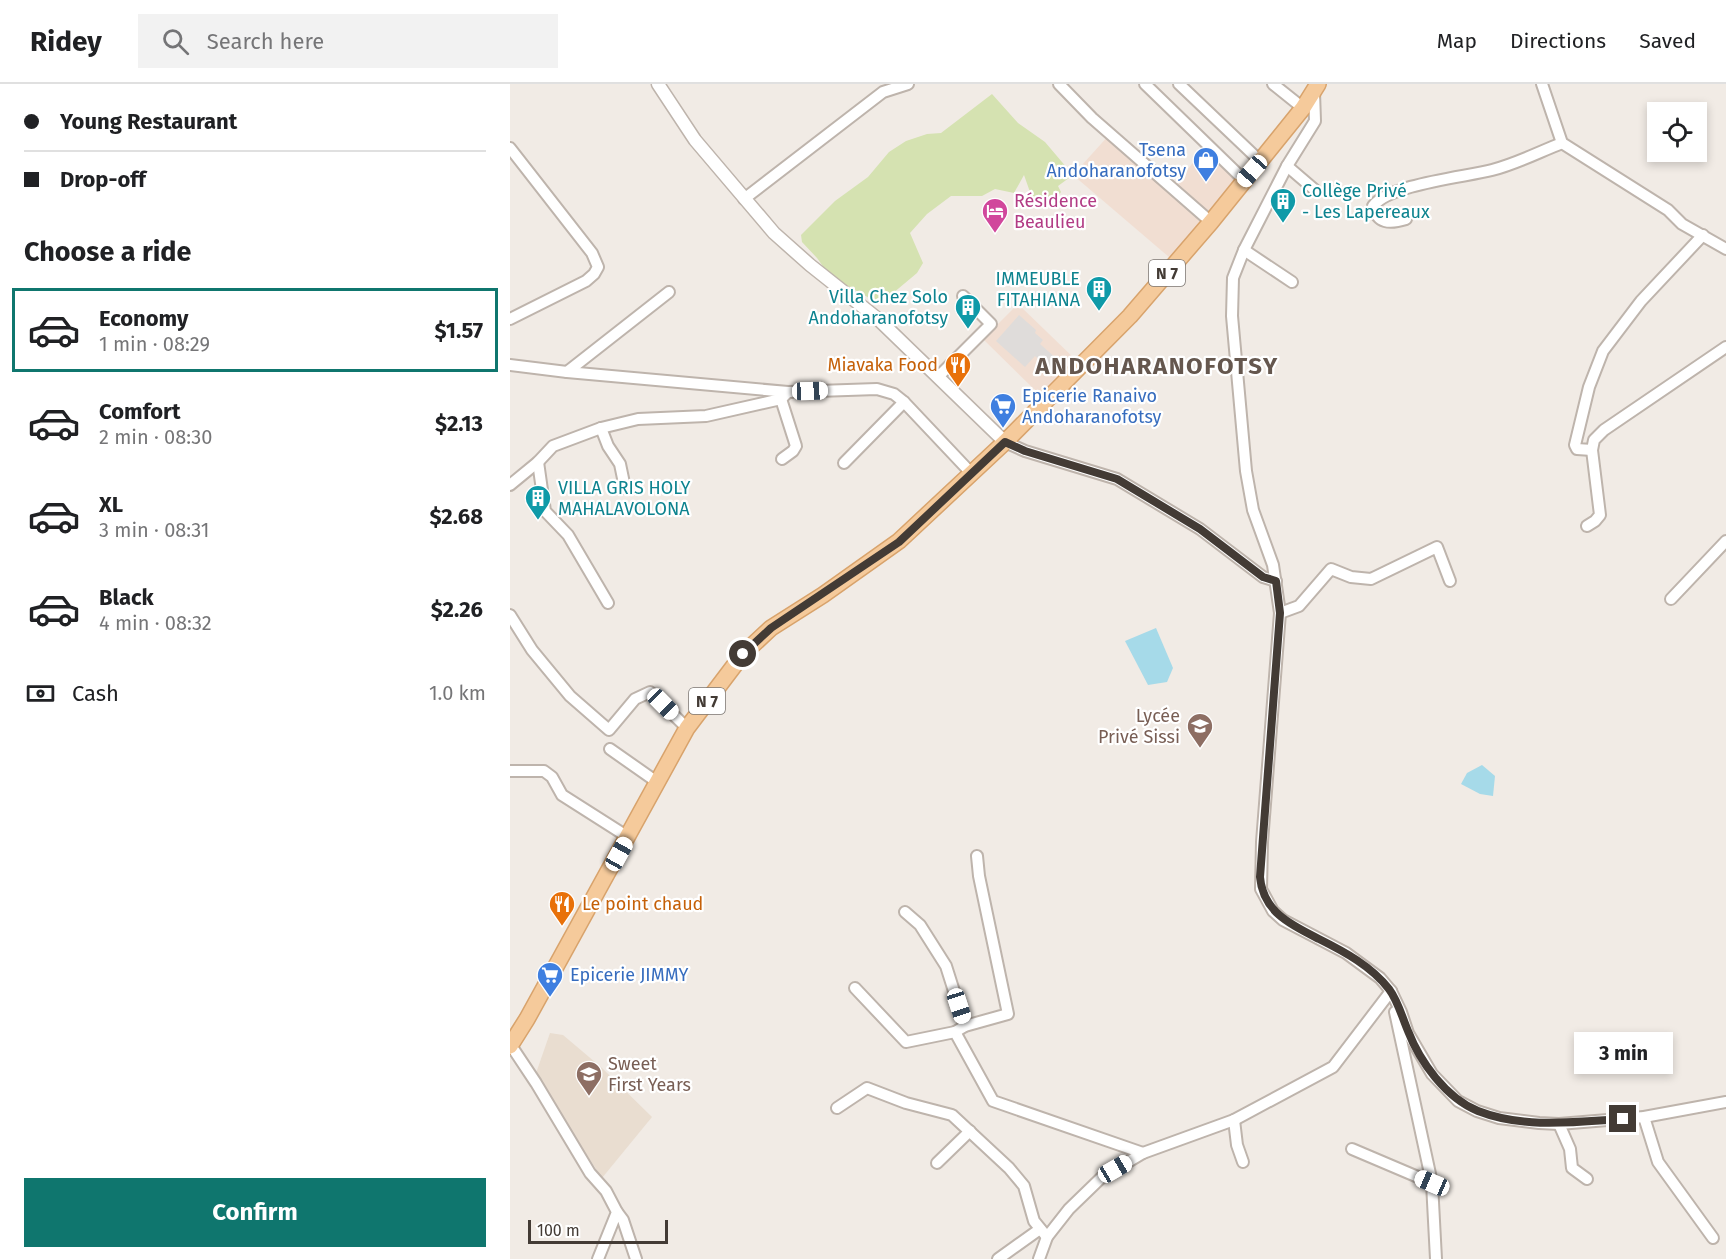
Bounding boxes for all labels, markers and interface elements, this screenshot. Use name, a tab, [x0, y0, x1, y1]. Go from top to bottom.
search box	[138, 14, 558, 68]
text: Ridey	[30, 25, 102, 58]
icon: search	[159, 25, 192, 58]
text: Search here	[207, 28, 324, 55]
text: Map	[1437, 28, 1477, 54]
text: Directions	[1510, 28, 1606, 54]
text: Saved	[1639, 28, 1696, 54]
map controls	[1647, 102, 1707, 162]
button: locate	[1647, 102, 1707, 162]
text: Young Restaurant	[60, 108, 237, 135]
place label: Tsena Andoharanofotsy	[1047, 139, 1186, 182]
shop icon: Tsena Andoharanofotsy	[1191, 145, 1221, 183]
car	[1233, 152, 1271, 190]
text: Drop-off	[60, 166, 146, 193]
place label: Collège Privé - Les Lapereaux	[1302, 180, 1430, 223]
building icon: Collège Privé - Les Lapereaux	[1268, 186, 1298, 224]
place label: Résidence Beaulieu	[1014, 190, 1097, 233]
hotel icon: Résidence Beaulieu	[980, 196, 1010, 234]
text: Choose a ride	[24, 236, 191, 268]
road number: N 7	[1149, 260, 1185, 286]
place label: IMMEUBLE FITAHIANA	[996, 268, 1081, 311]
building icon: IMMEUBLE FITAHIANA	[1084, 274, 1114, 312]
place label: Villa Chez Solo Andoharanofotsy	[809, 286, 948, 329]
building icon: Villa Chez Solo Andoharanofotsy	[953, 292, 983, 330]
icon: car	[27, 303, 81, 357]
text: Economy	[99, 305, 188, 332]
text: $1.57	[435, 317, 483, 344]
text: 1 min · 08:29	[99, 332, 210, 356]
restaurant icon: Miavaka Food	[943, 350, 973, 388]
district label: ANDOHARANOFOTSY	[1034, 352, 1279, 380]
place label: Miavaka Food	[828, 354, 938, 376]
car	[792, 381, 828, 401]
place label: Epicerie Ranaivo Andoharanofotsy	[1022, 385, 1162, 428]
supermarket icon: Epicerie Ranaivo Andoharanofotsy	[988, 391, 1018, 429]
icon: car	[27, 396, 81, 450]
text: Comfort	[99, 398, 180, 425]
text: $2.13	[435, 410, 483, 437]
text: 2 min · 08:30	[99, 425, 212, 449]
place label: VILLA GRIS HOLY MAHALAVOLONA	[558, 477, 691, 520]
building icon: VILLA GRIS HOLY MAHALAVOLONA	[523, 483, 553, 521]
icon: car	[27, 489, 81, 543]
text: XL	[99, 491, 123, 518]
text: $2.68	[430, 503, 483, 530]
text: 3 min · 08:31	[99, 518, 209, 542]
icon: car	[27, 582, 81, 636]
text: Black	[99, 584, 154, 611]
text: $2.26	[431, 596, 483, 623]
text: 4 min · 08:32	[99, 611, 212, 635]
route start	[729, 640, 756, 667]
icon: cash	[24, 677, 57, 710]
text: Cash	[72, 680, 119, 707]
text: 1.0 km	[429, 681, 486, 705]
car	[644, 685, 682, 723]
road number: N 7	[689, 688, 725, 714]
place label: Lycée Privé Sissi	[1098, 705, 1180, 748]
school or university icon: Lycée Privé Sissi	[1185, 711, 1215, 749]
car	[602, 834, 636, 874]
restaurant icon: Le point chaud	[547, 889, 577, 927]
place label: Le point chaud	[582, 893, 703, 915]
supermarket icon: Epicerie JIMMY	[535, 960, 565, 998]
place label: Epicerie JIMMY	[570, 964, 688, 986]
car	[945, 986, 973, 1026]
callout: 3 min	[1574, 1032, 1672, 1074]
text: 3 min	[1599, 1041, 1648, 1065]
place label: Sweet First Years	[608, 1053, 691, 1096]
school or university icon: Sweet First Years	[574, 1059, 604, 1097]
route end	[1609, 1105, 1636, 1132]
car	[1095, 1152, 1135, 1186]
car	[1412, 1168, 1452, 1198]
button: Confirm	[24, 1178, 486, 1247]
scale bar	[528, 1217, 668, 1244]
text: 100 m	[537, 1221, 580, 1240]

